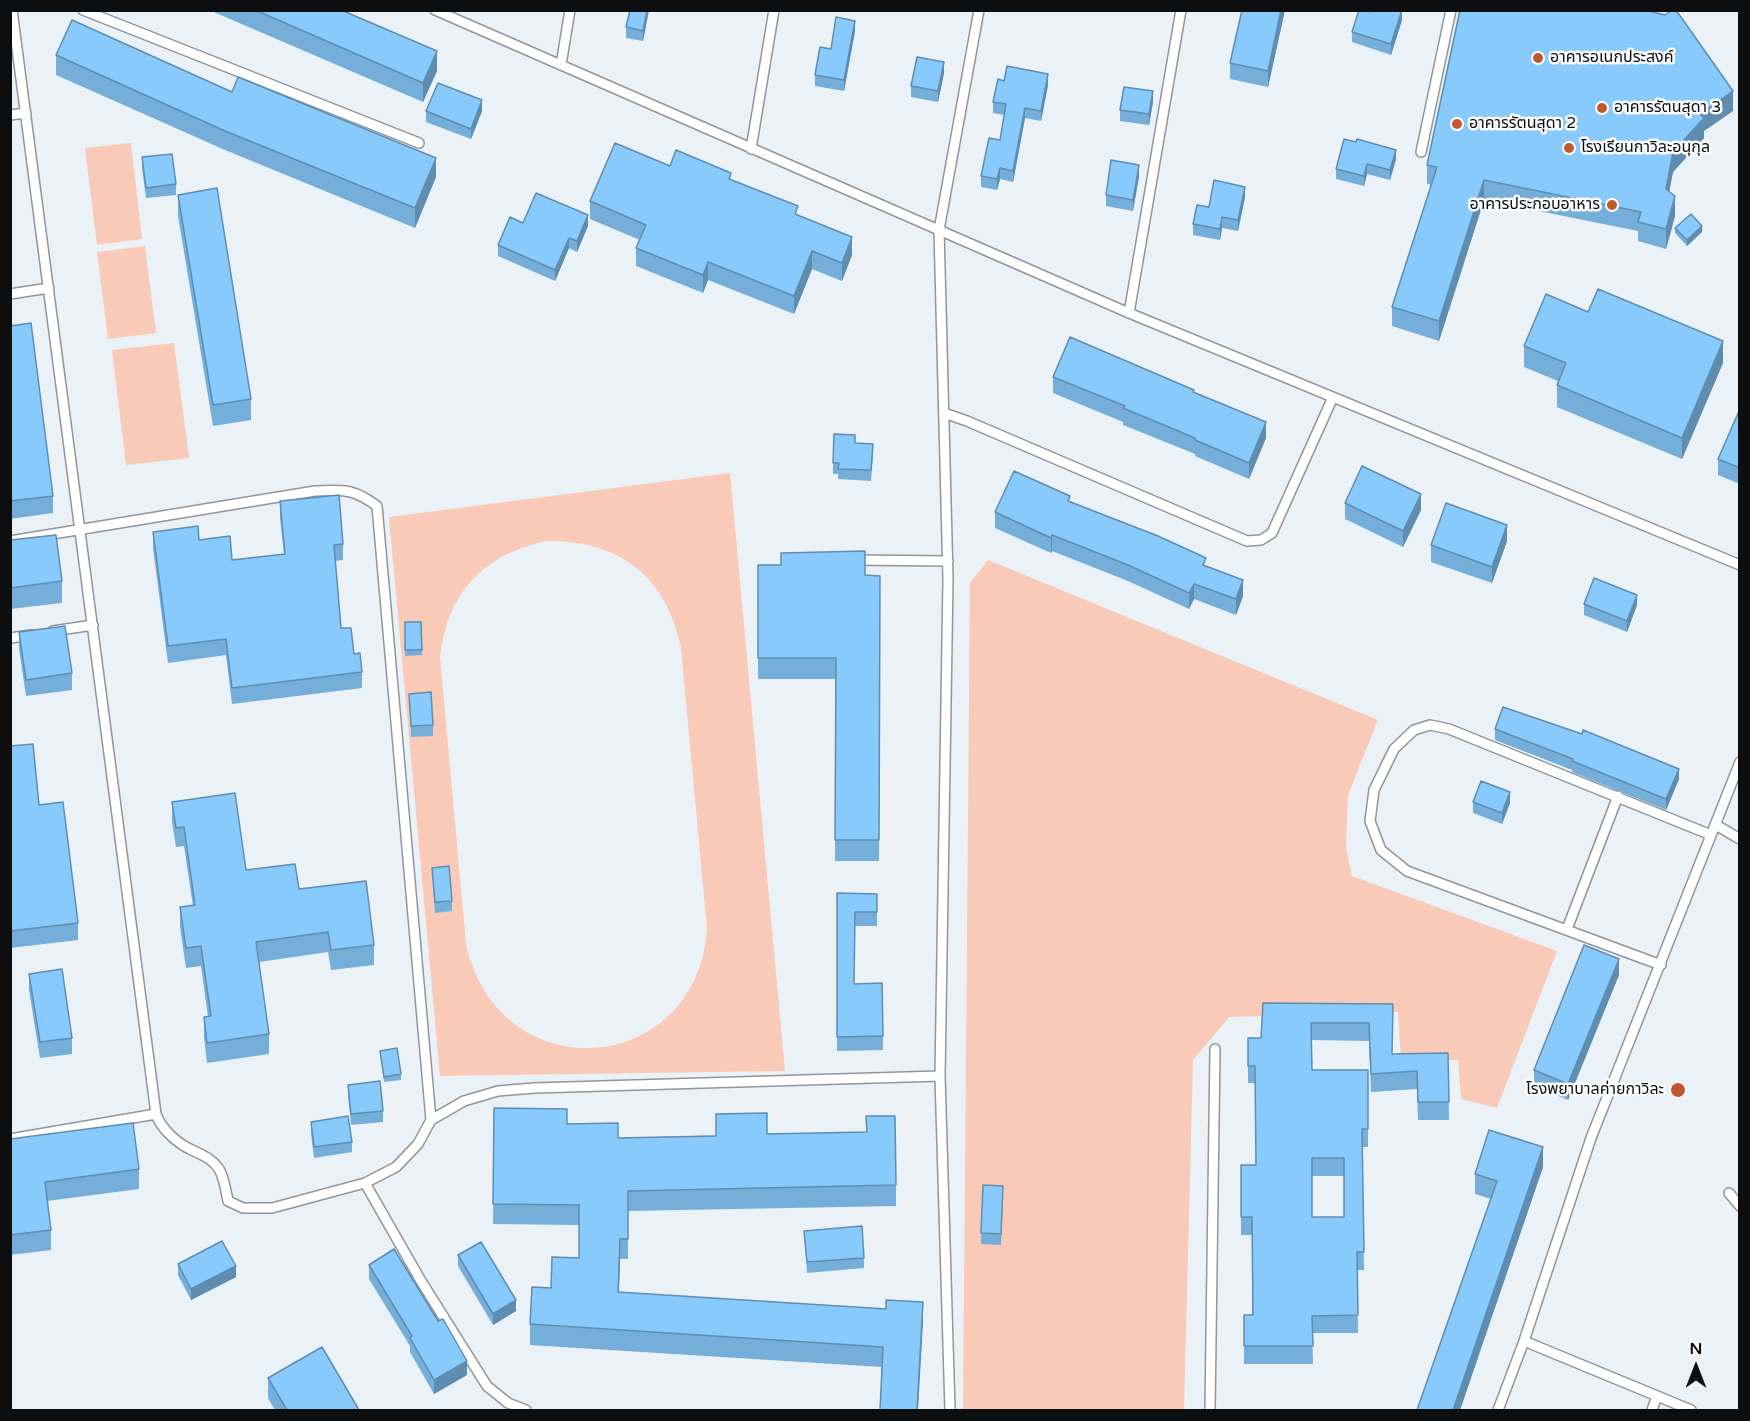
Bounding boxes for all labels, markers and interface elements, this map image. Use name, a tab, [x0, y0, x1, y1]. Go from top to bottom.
place label: อาคารอเนกประสงค์	[1550, 48, 1673, 68]
marker: อาคารอเนกประสงค์	[1531, 51, 1545, 65]
place label: อาคารรัตนสุดา 3	[1614, 98, 1721, 118]
marker: อาคารรัตนสุดา 3	[1595, 101, 1609, 115]
place label: อาคารรัตนสุดา 2	[1469, 114, 1576, 134]
marker: อาคารรัตนสุดา 2	[1450, 117, 1464, 131]
place label: โรงเรียนกาวิละอนุกุล	[1581, 138, 1710, 158]
marker: โรงเรียนกาวิละอนุกุล	[1562, 141, 1576, 155]
place label: อาคารประกอบอาหาร	[1469, 195, 1600, 215]
marker: อาคารประกอบอาหาร	[1605, 198, 1619, 212]
place label: โรงพยาบาลค่ายกาวิละ	[1526, 1080, 1664, 1100]
marker: โรงพยาบาลค่ายกาวิละ	[1669, 1081, 1687, 1099]
north arrow	[1666, 1337, 1726, 1397]
text: N	[1690, 1339, 1702, 1359]

